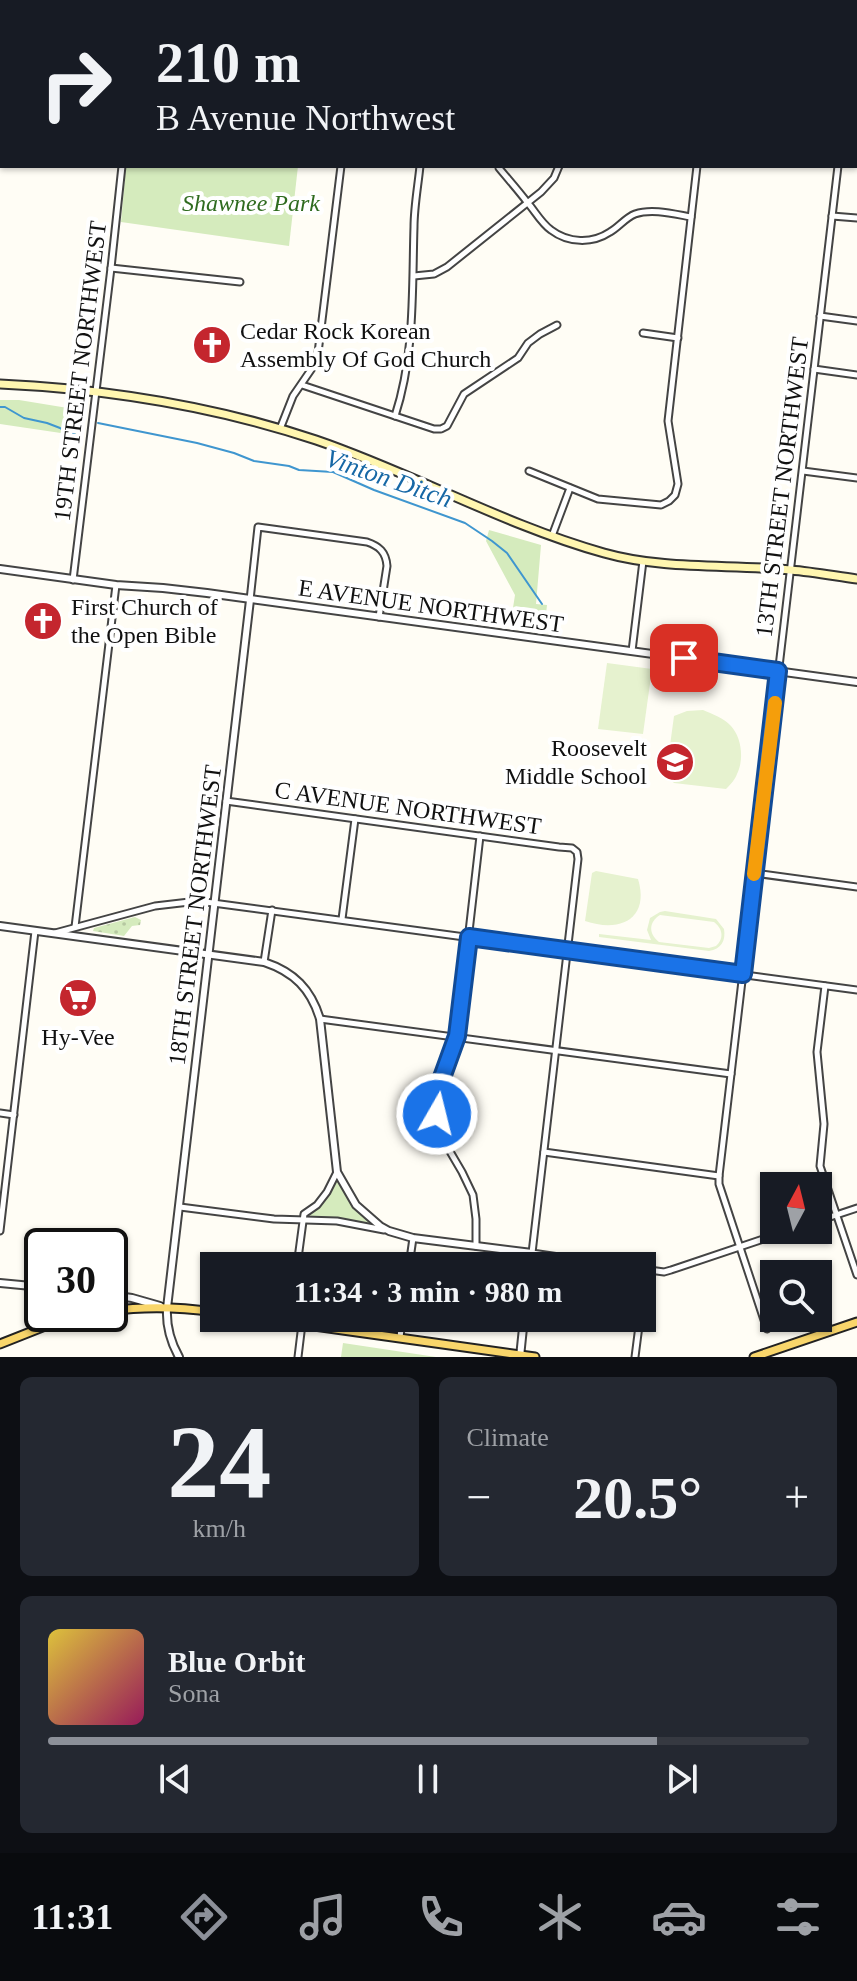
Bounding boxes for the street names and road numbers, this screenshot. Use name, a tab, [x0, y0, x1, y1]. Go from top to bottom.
street label: 19TH STREET NORTHWEST	[49, 219, 111, 523]
street label: 13TH STREET NORTHWEST	[751, 335, 813, 639]
street label: E AVENUE NORTHWEST	[297, 575, 566, 638]
street label: 18TH STREET NORTHWEST	[164, 763, 226, 1067]
street label: C AVENUE NORTHWEST	[273, 776, 543, 840]

